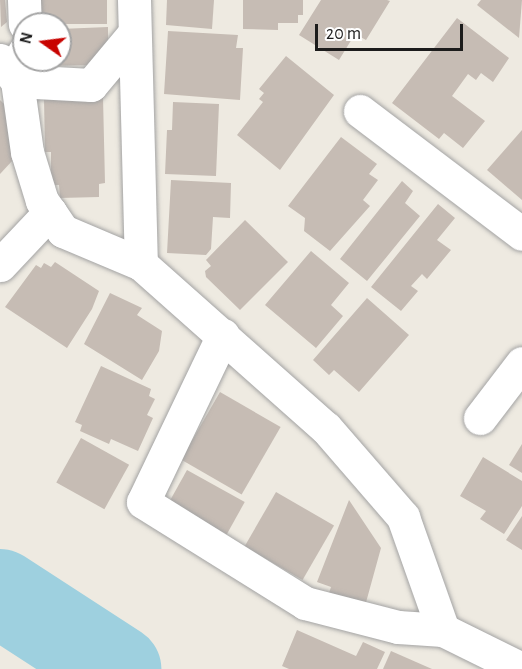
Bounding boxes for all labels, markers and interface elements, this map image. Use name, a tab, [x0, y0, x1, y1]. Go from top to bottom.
north arrow	[12, 12, 72, 72]
scale bar	[318, 12, 466, 50]
text: 20 m	[326, 25, 361, 43]
text: N	[17, 31, 36, 45]

